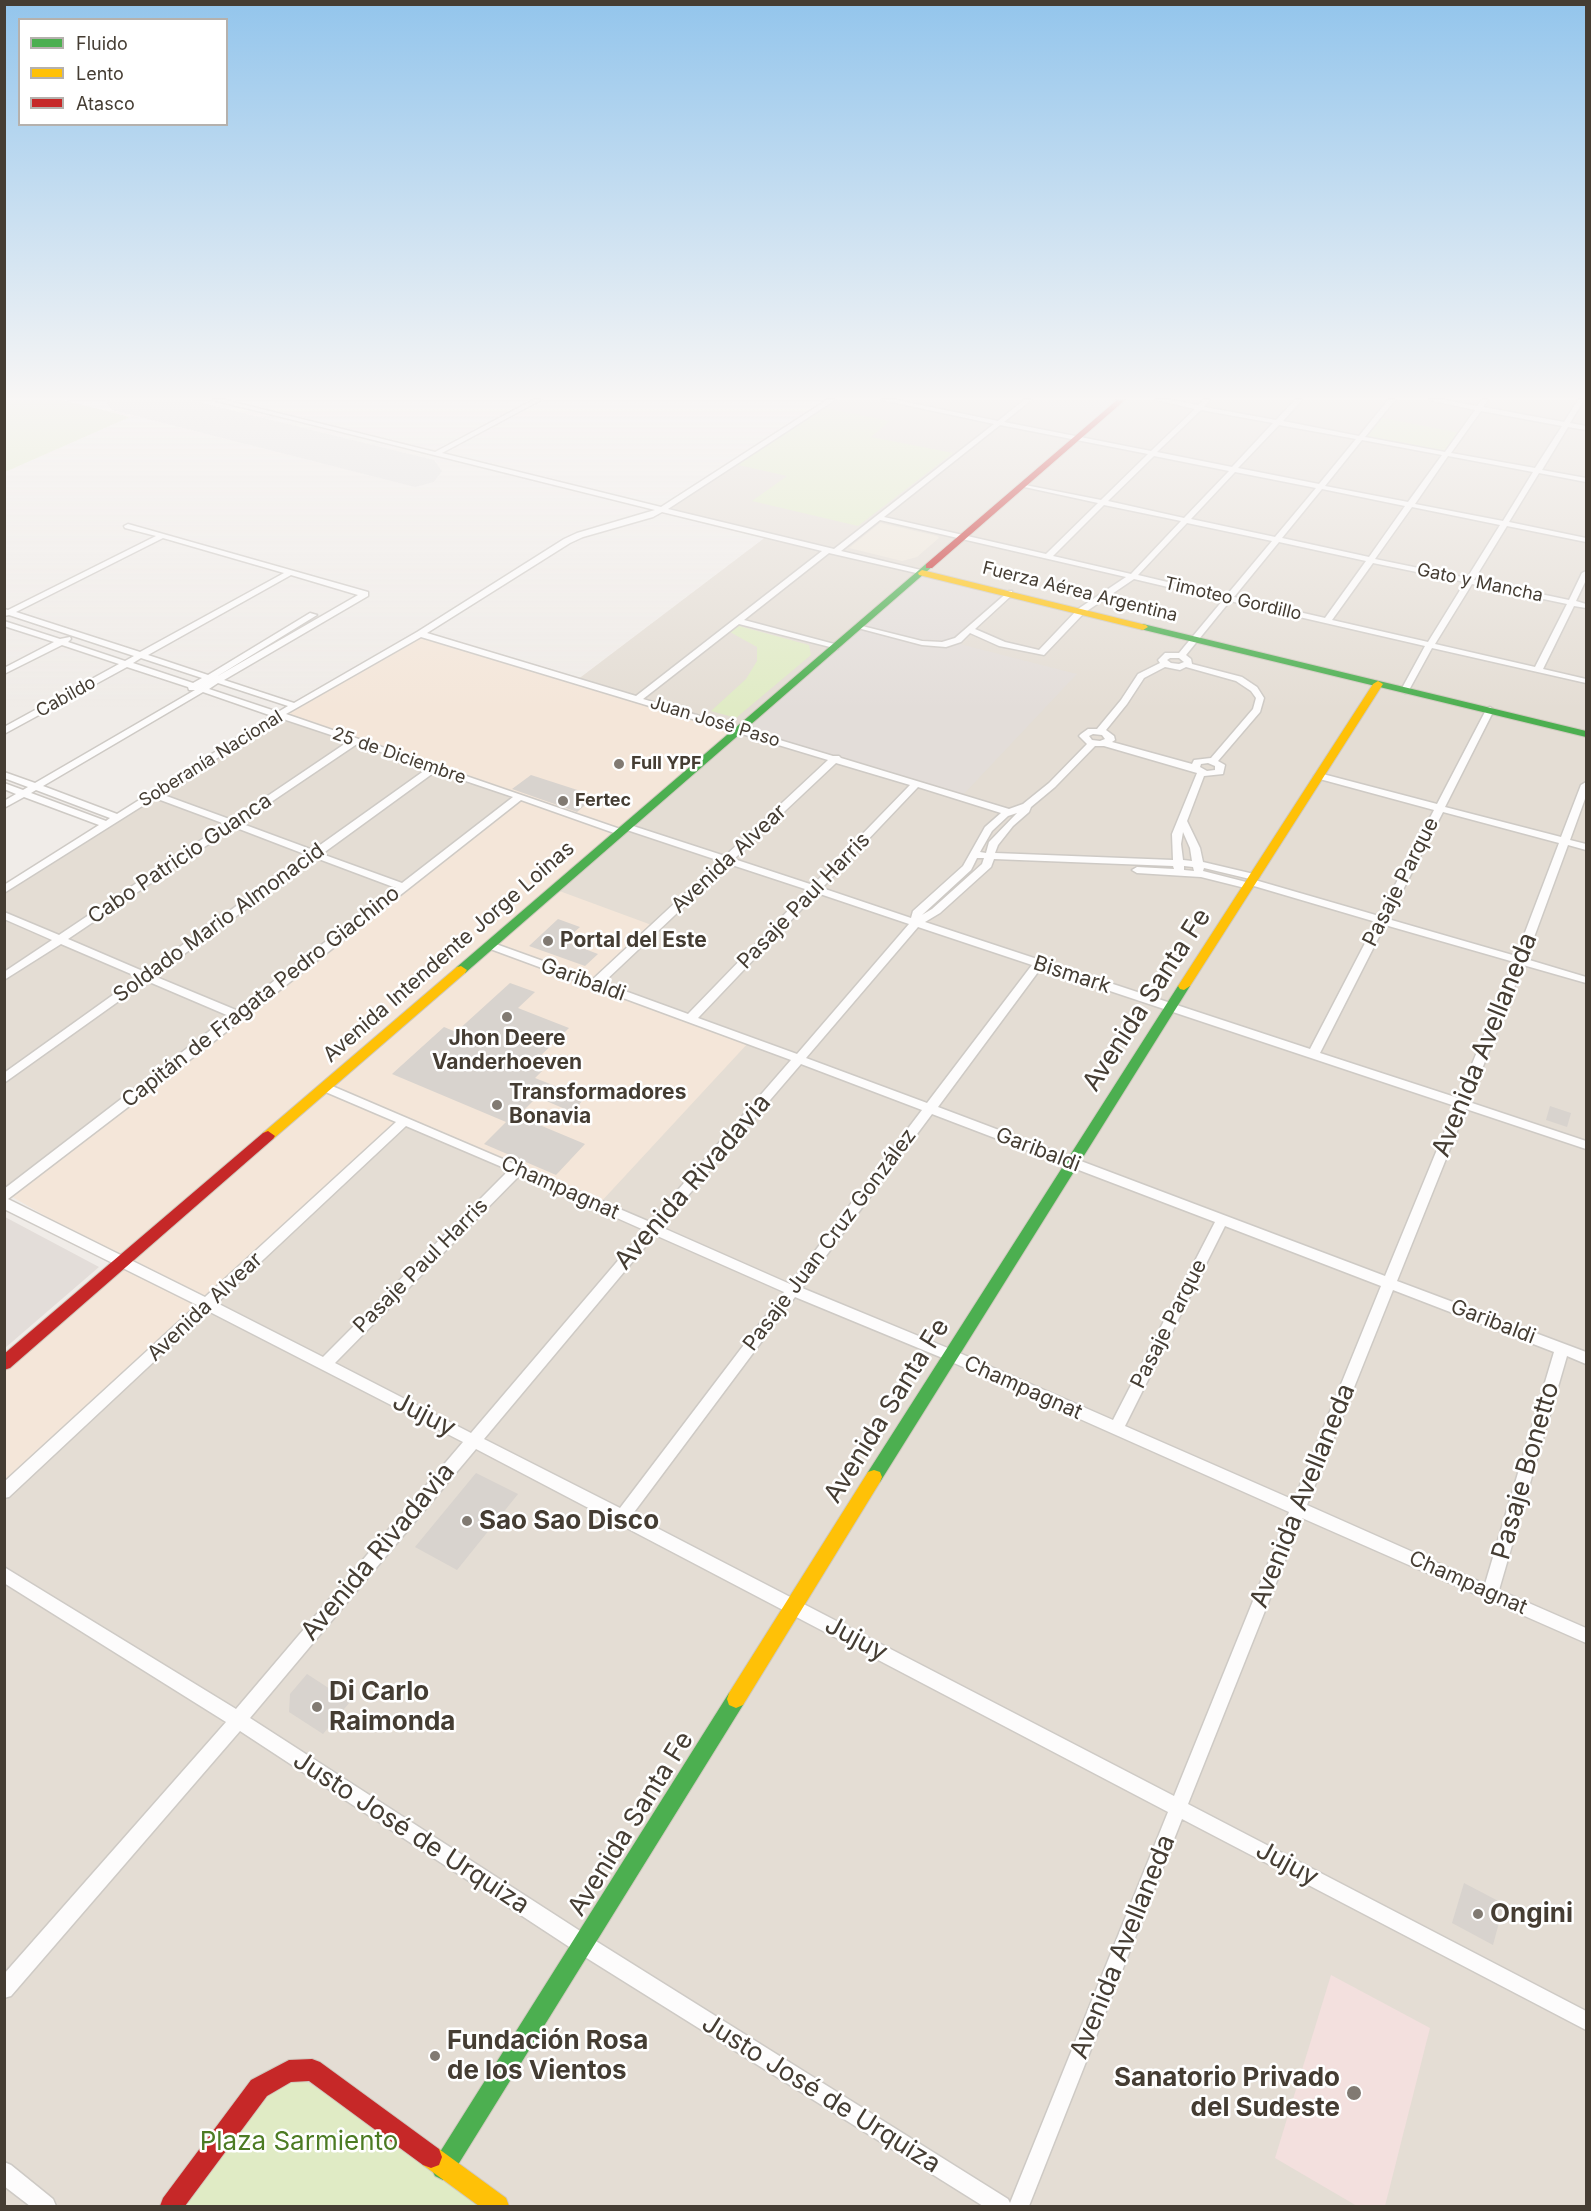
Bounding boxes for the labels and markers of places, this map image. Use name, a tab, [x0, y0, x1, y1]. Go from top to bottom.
place label: Full YPF	[631, 753, 702, 775]
marker: Full YPF	[612, 757, 626, 771]
place label: Fertec	[575, 790, 631, 812]
marker: Fertec	[556, 794, 570, 808]
place label: Portal del Este	[560, 928, 707, 954]
marker: Portal del Este	[541, 934, 555, 948]
marker: Jhon Deere Vanderhoeven	[500, 1010, 514, 1024]
place label: Jhon Deere Vanderhoeven	[432, 1026, 582, 1076]
place label: Transformadores Bonavia	[509, 1080, 686, 1130]
marker: Transformadores Bonavia	[490, 1098, 504, 1112]
place label: Sao Sao Disco	[479, 1505, 659, 1537]
marker: Sao Sao Disco	[460, 1514, 474, 1528]
place label: Di Carlo Raimonda	[329, 1676, 455, 1738]
marker: Di Carlo Raimonda	[310, 1700, 324, 1714]
place label: Ongini	[1490, 1898, 1573, 1930]
marker: Ongini	[1471, 1907, 1485, 1921]
place label: Fundación Rosa de los Vientos	[447, 2025, 648, 2086]
marker: Fundación Rosa de los Vientos	[428, 2049, 442, 2063]
place label: Sanatorio Privado del Sudeste	[1114, 2062, 1340, 2124]
marker: Sanatorio Privado del Sudeste	[1345, 2084, 1363, 2102]

